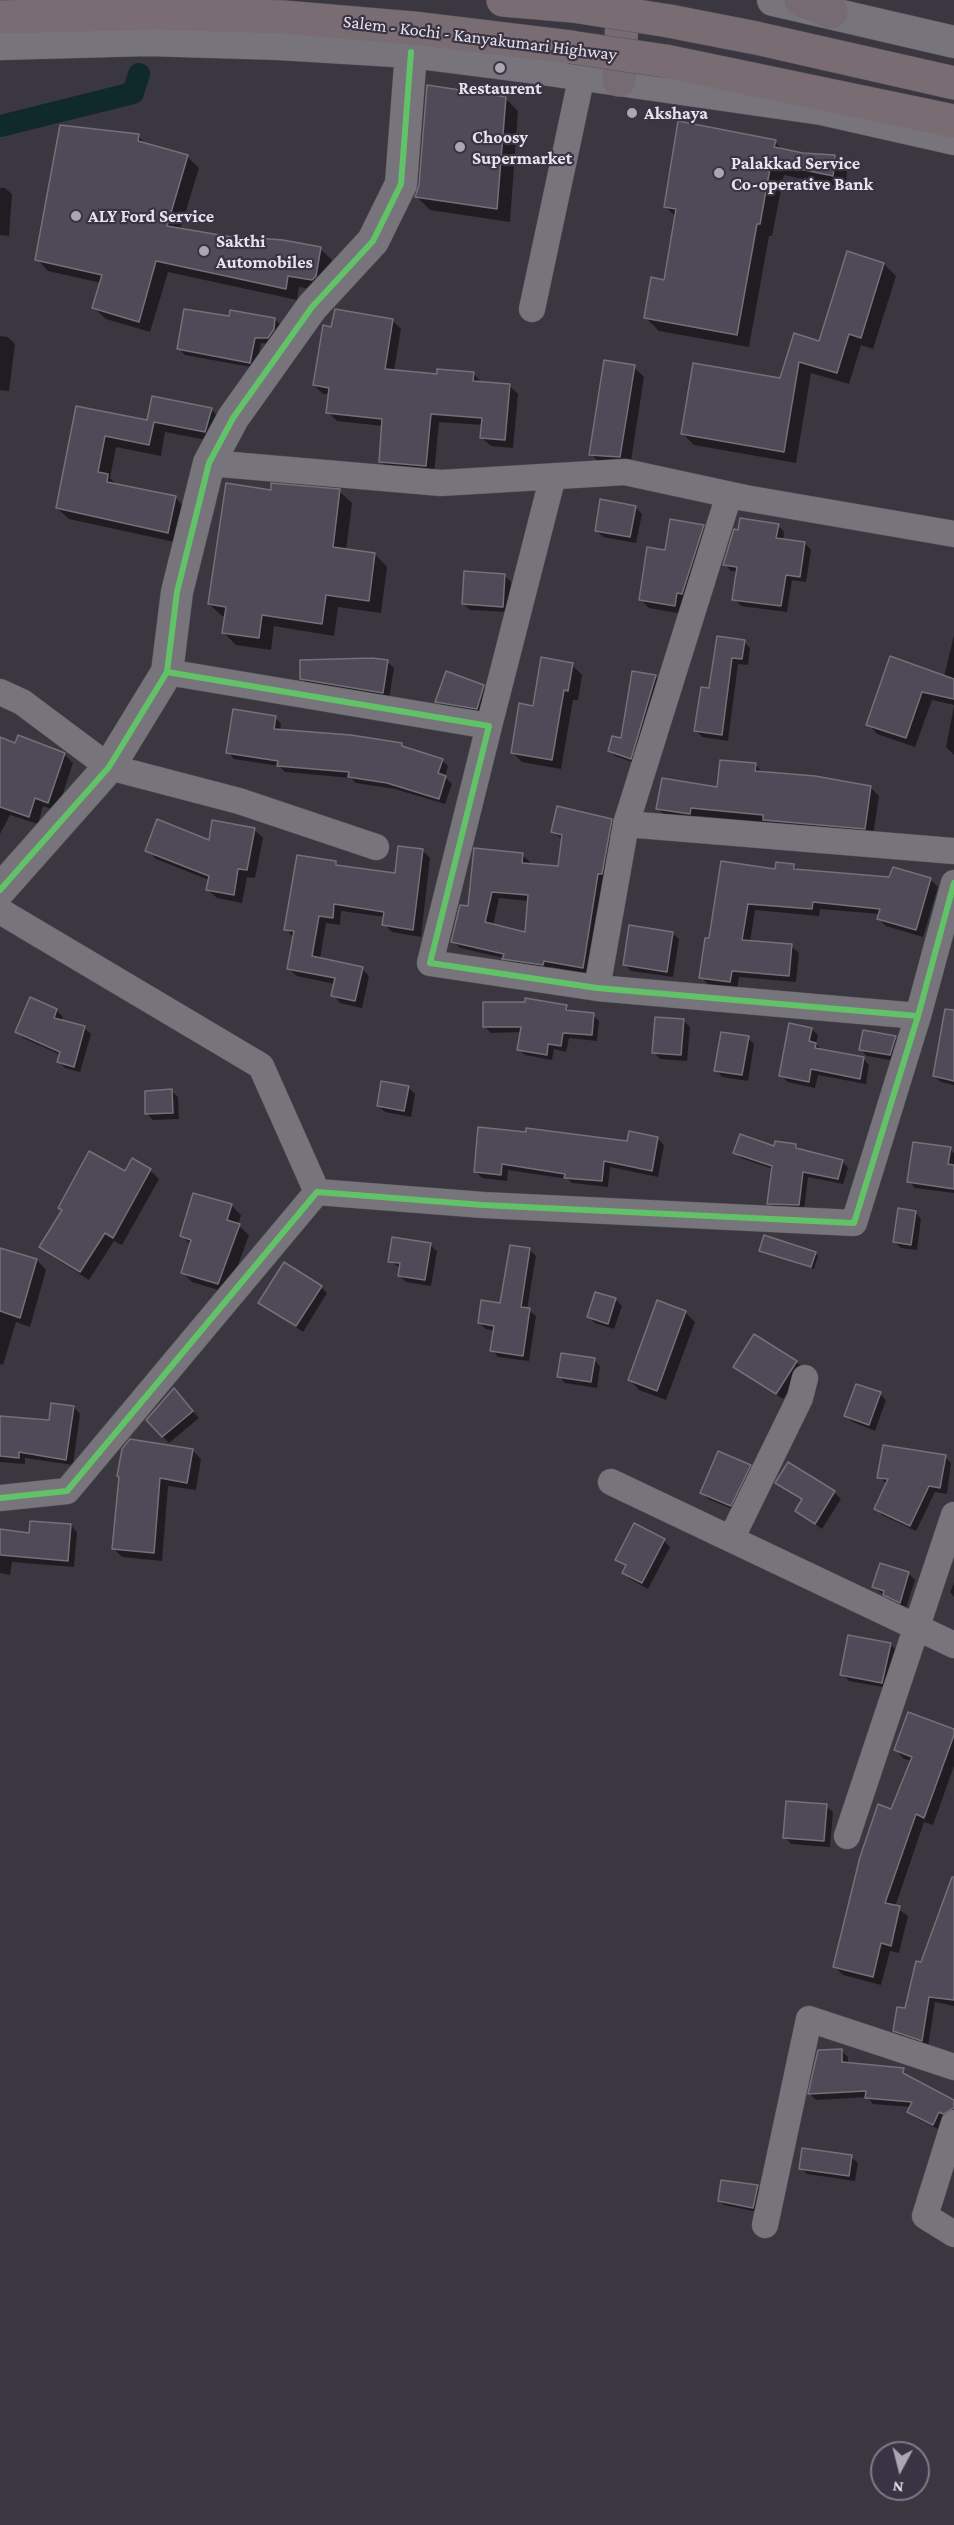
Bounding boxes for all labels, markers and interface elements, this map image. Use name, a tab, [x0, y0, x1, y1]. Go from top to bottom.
street label: Salem - Kochi - Kanyakumari Highway	[342, 10, 618, 66]
marker: Restaurent	[493, 61, 507, 75]
place label: Restaurent	[458, 77, 542, 99]
place label: Akshaya	[644, 102, 708, 124]
marker: Akshaya	[625, 106, 639, 120]
place label: Choosy Supermarket	[472, 126, 572, 168]
marker: Choosy Supermarket	[453, 140, 467, 154]
place label: Palakkad Service Co-operative Bank	[731, 152, 873, 195]
marker: Palakkad Service Co-operative Bank	[712, 166, 726, 180]
place label: ALY Ford Service	[88, 205, 214, 227]
marker: ALY Ford Service	[69, 209, 83, 223]
place label: Sakthi Automobiles	[216, 230, 313, 272]
marker: Sakthi Automobiles	[197, 244, 211, 258]
north arrow	[870, 2441, 930, 2501]
text: N	[892, 2478, 904, 2496]

